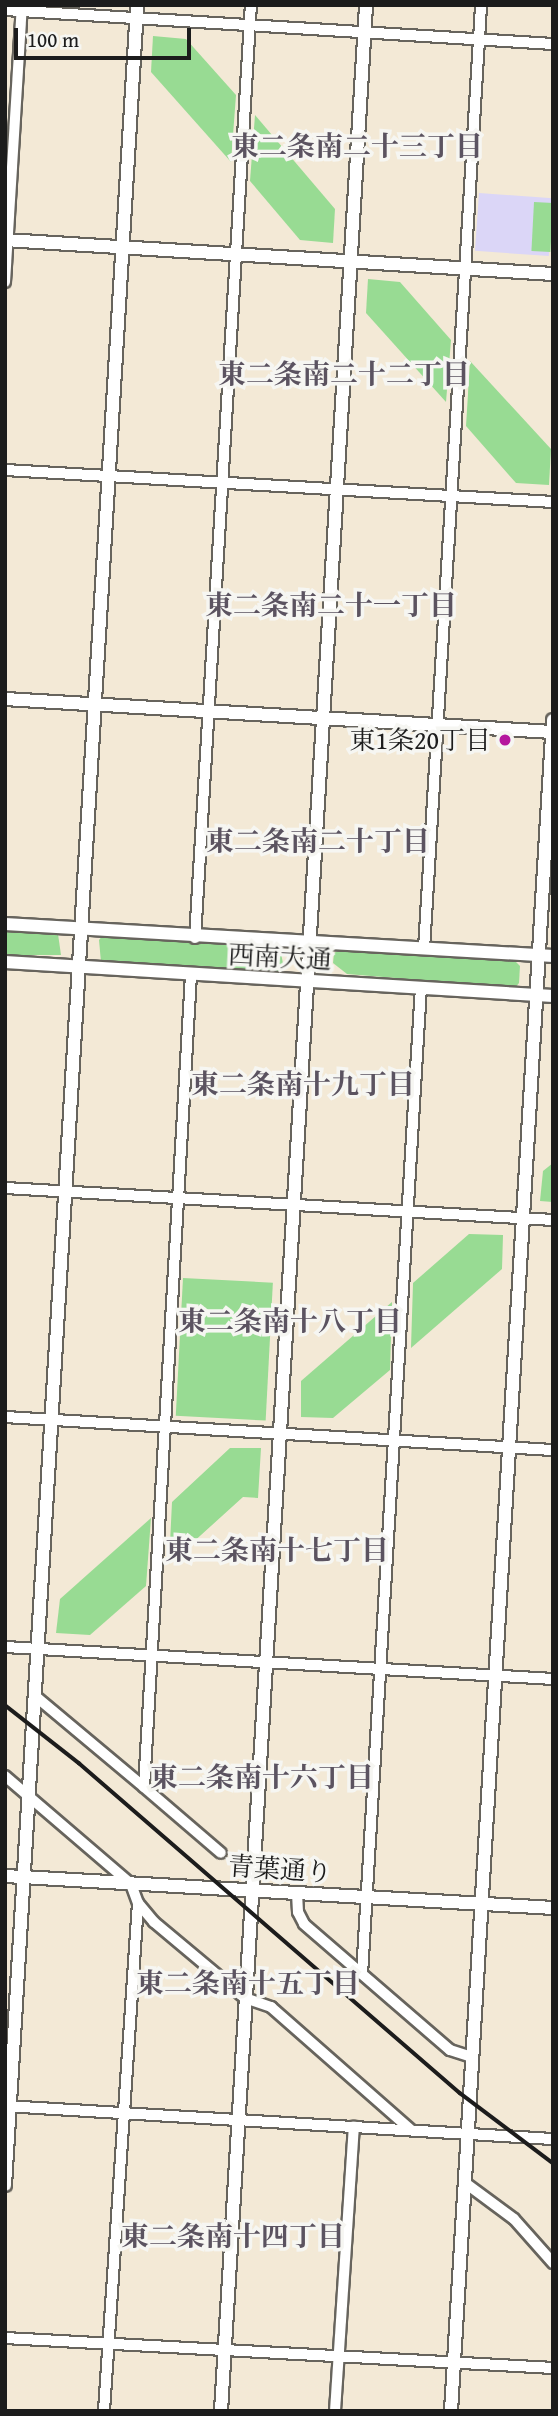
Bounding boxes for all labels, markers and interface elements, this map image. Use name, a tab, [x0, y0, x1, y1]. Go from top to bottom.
scale bar	[18, 14, 194, 58]
text: 100 m	[27, 24, 79, 55]
district label: 東二条南二十三丁目	[231, 129, 483, 163]
district label: 東二条南二十二丁目	[218, 357, 470, 391]
district label: 東二条南二十一丁目	[205, 588, 457, 622]
place label: 東1条20丁目	[349, 724, 491, 756]
marker: 東1条20丁目	[497, 732, 513, 748]
district label: 東二条南二十丁目	[206, 824, 430, 858]
street label: 西南大通	[227, 939, 333, 975]
district label: 東二条南十九丁目	[191, 1067, 415, 1101]
district label: 東二条南十八丁目	[178, 1304, 402, 1338]
district label: 東二条南十七丁目	[165, 1533, 389, 1567]
district label: 東二条南十六丁目	[150, 1760, 374, 1794]
street label: 青葉通り	[227, 1850, 333, 1888]
district label: 東二条南十五丁目	[136, 1966, 360, 2000]
district label: 東二条南十四丁目	[121, 2219, 345, 2253]

